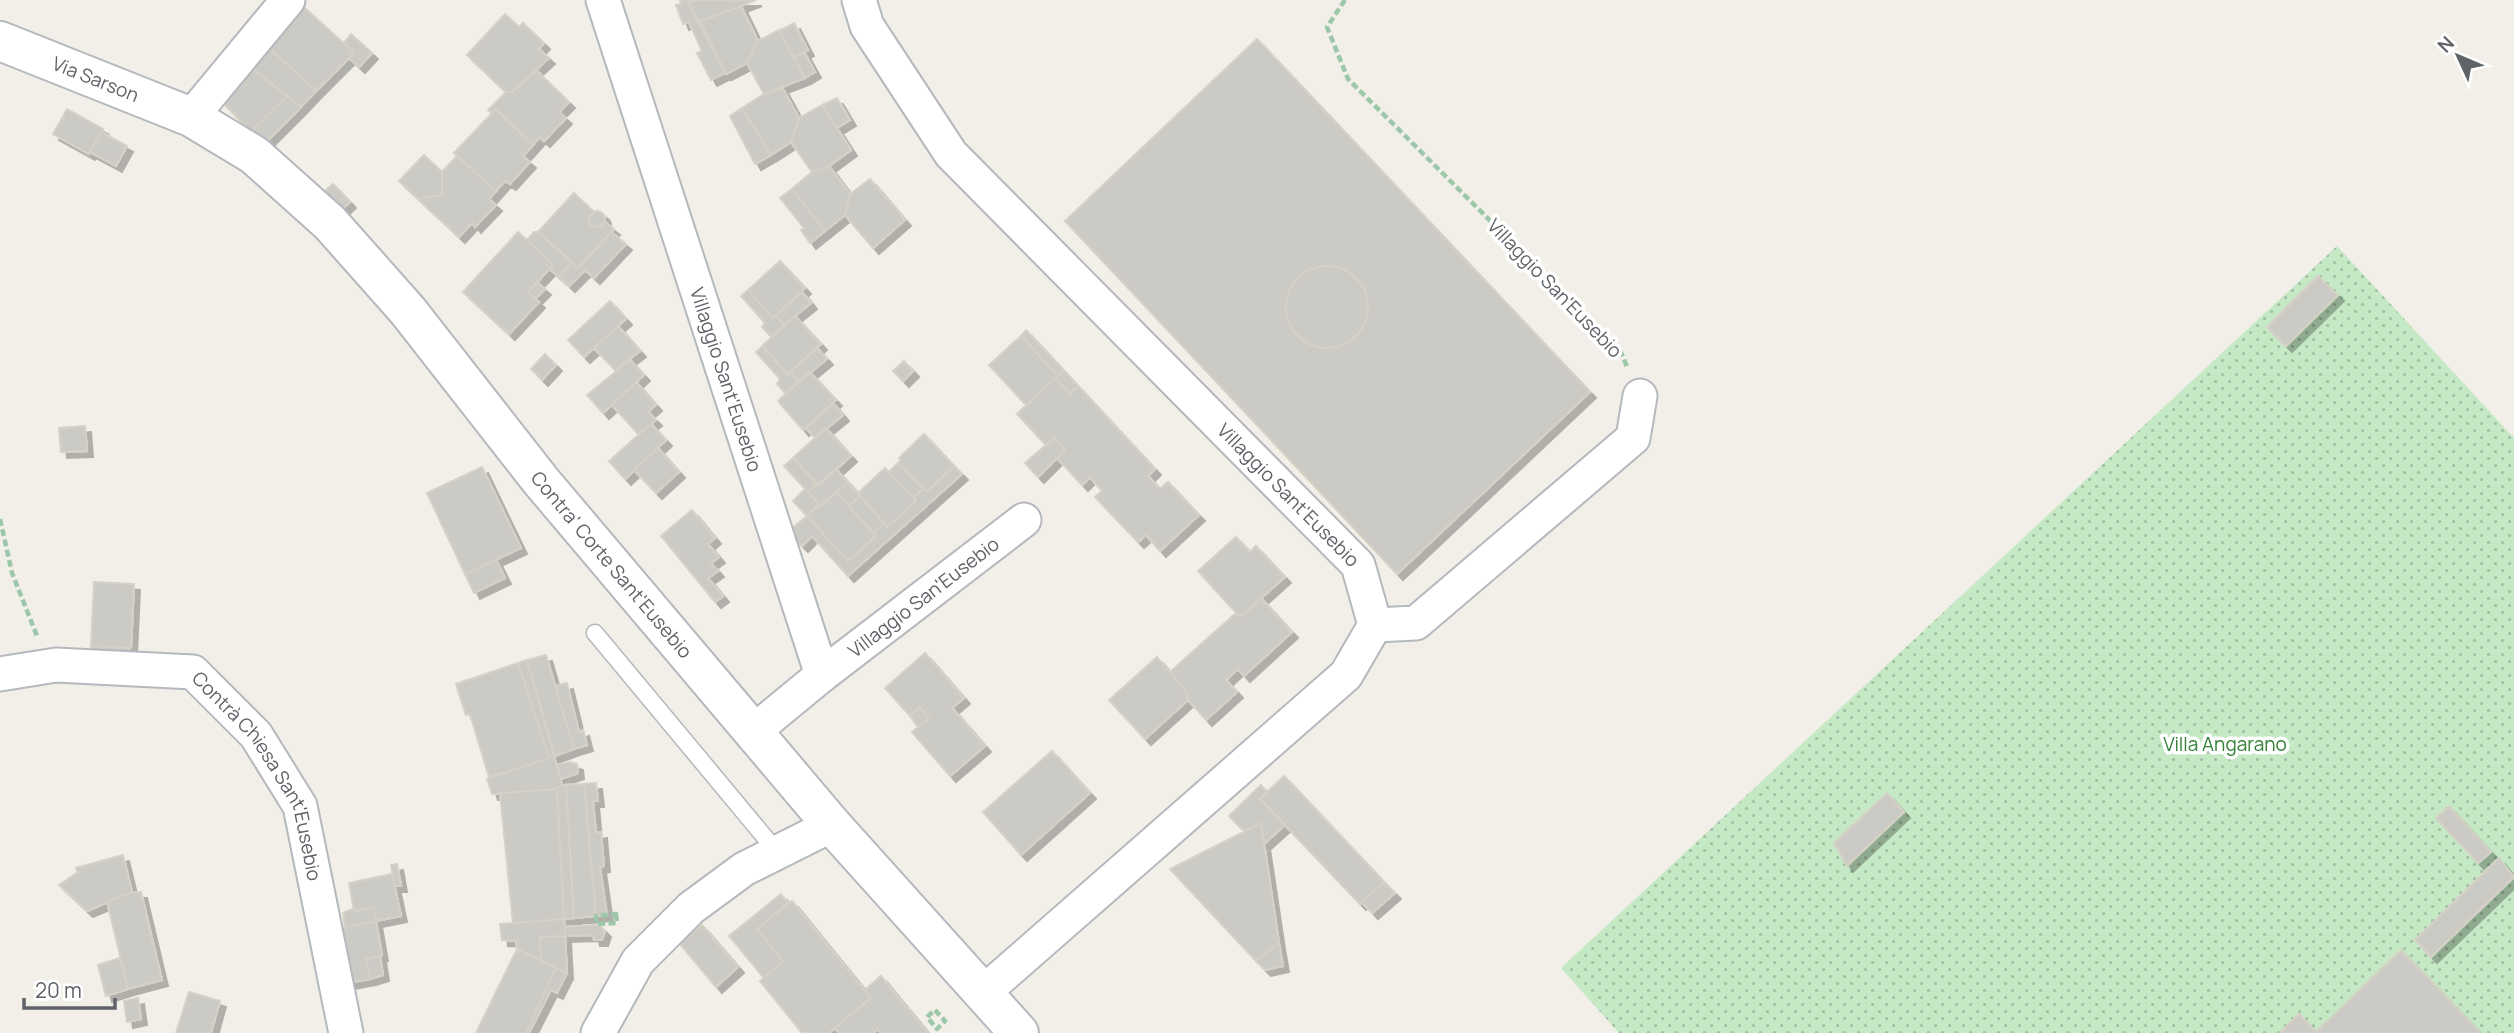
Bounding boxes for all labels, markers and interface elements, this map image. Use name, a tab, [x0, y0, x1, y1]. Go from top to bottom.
north arrow	[2423, 21, 2493, 91]
text: N	[2432, 30, 2460, 58]
street label: Via Sarson	[49, 50, 143, 108]
street label: Villaggio San'Eusebio	[1482, 213, 1628, 363]
street label: Villaggio Sant'Eusebio	[684, 284, 768, 475]
street label: Villaggio Sant'Eusebio	[1212, 417, 1365, 572]
street label: Contra' Corte Sant'Eusebio	[525, 466, 698, 664]
street label: Villaggio San'Eusebio	[843, 531, 1004, 663]
street label: Contrà Chiesa Sant'Eusebio	[186, 665, 328, 883]
park label: Villa Angarano	[2163, 731, 2287, 757]
scale bar	[24, 967, 116, 1011]
text: 20 m	[35, 976, 82, 1004]

